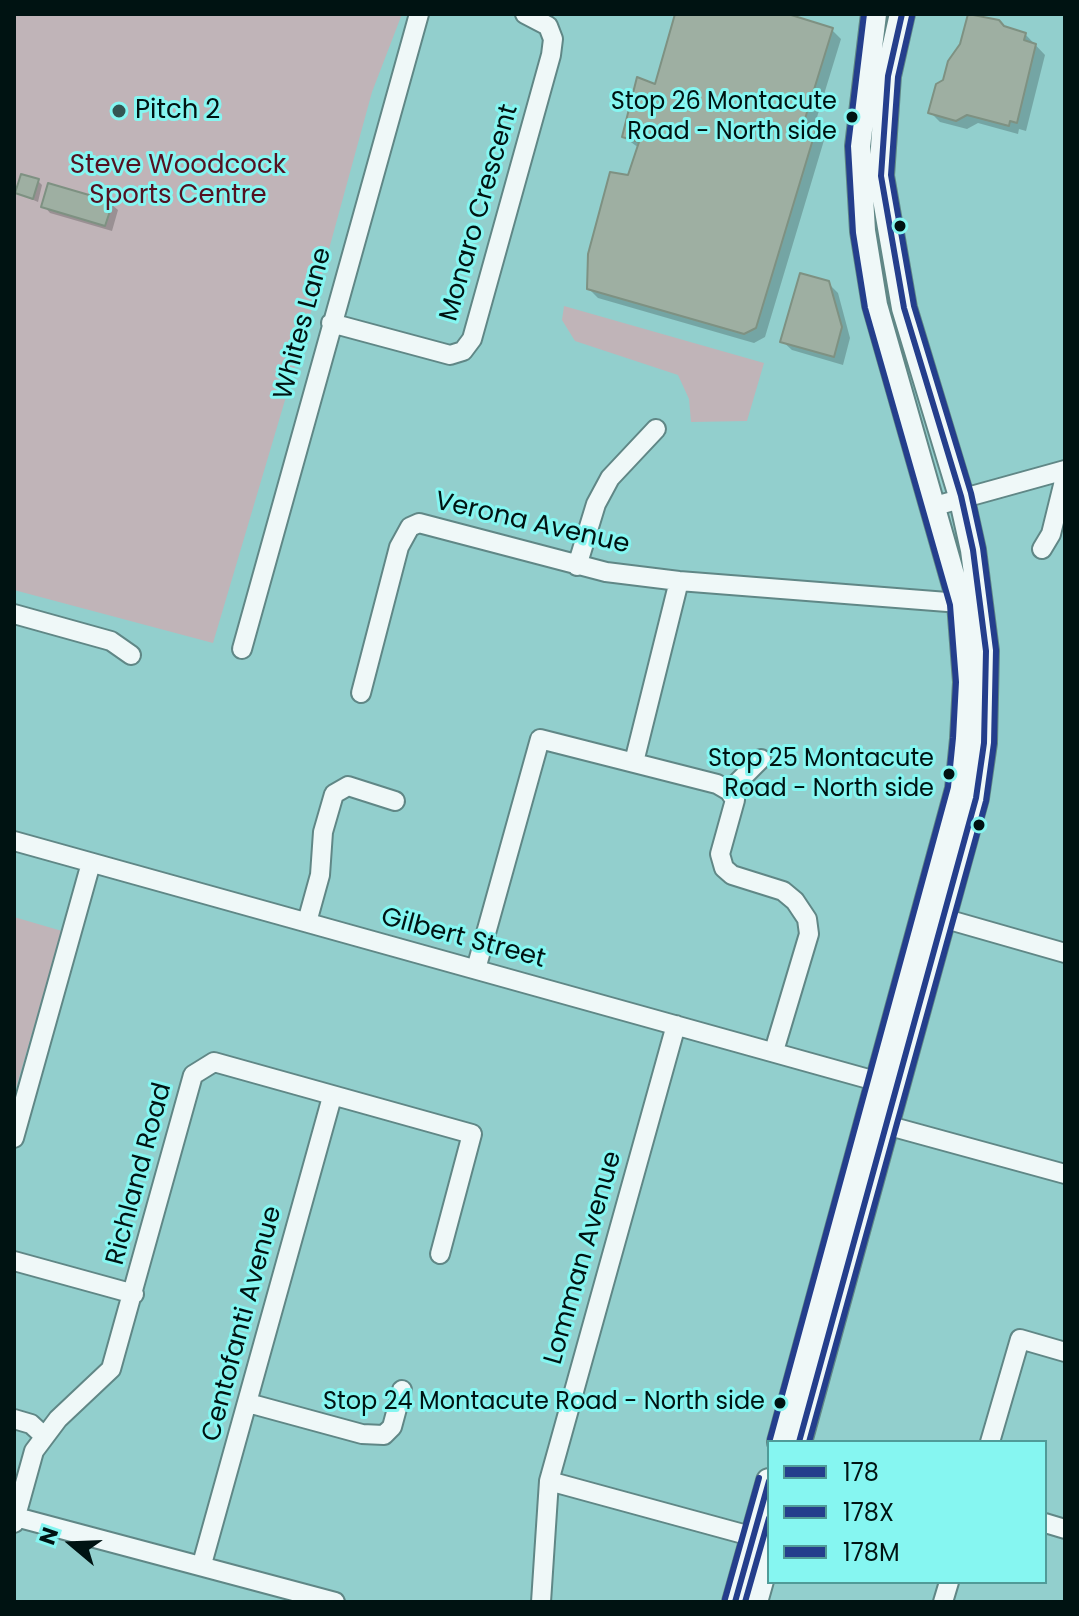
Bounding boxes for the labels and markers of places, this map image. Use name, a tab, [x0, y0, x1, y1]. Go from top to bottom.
place label: Stop 26 Montacute Road - North side	[611, 89, 837, 145]
place label: Pitch 2	[135, 95, 220, 127]
marker: Pitch 2	[110, 102, 128, 120]
marker: Stop 26 Montacute Road - North side	[844, 109, 860, 125]
unlabelled marker	[892, 218, 908, 234]
place label: Stop 25 Montacute Road - North side	[708, 746, 934, 802]
marker: Stop 25 Montacute Road - North side	[941, 766, 957, 782]
unlabelled marker	[971, 817, 987, 833]
place label: Stop 24 Montacute Road - North side	[323, 1389, 765, 1417]
marker: Stop 24 Montacute Road - North side	[772, 1395, 788, 1411]

